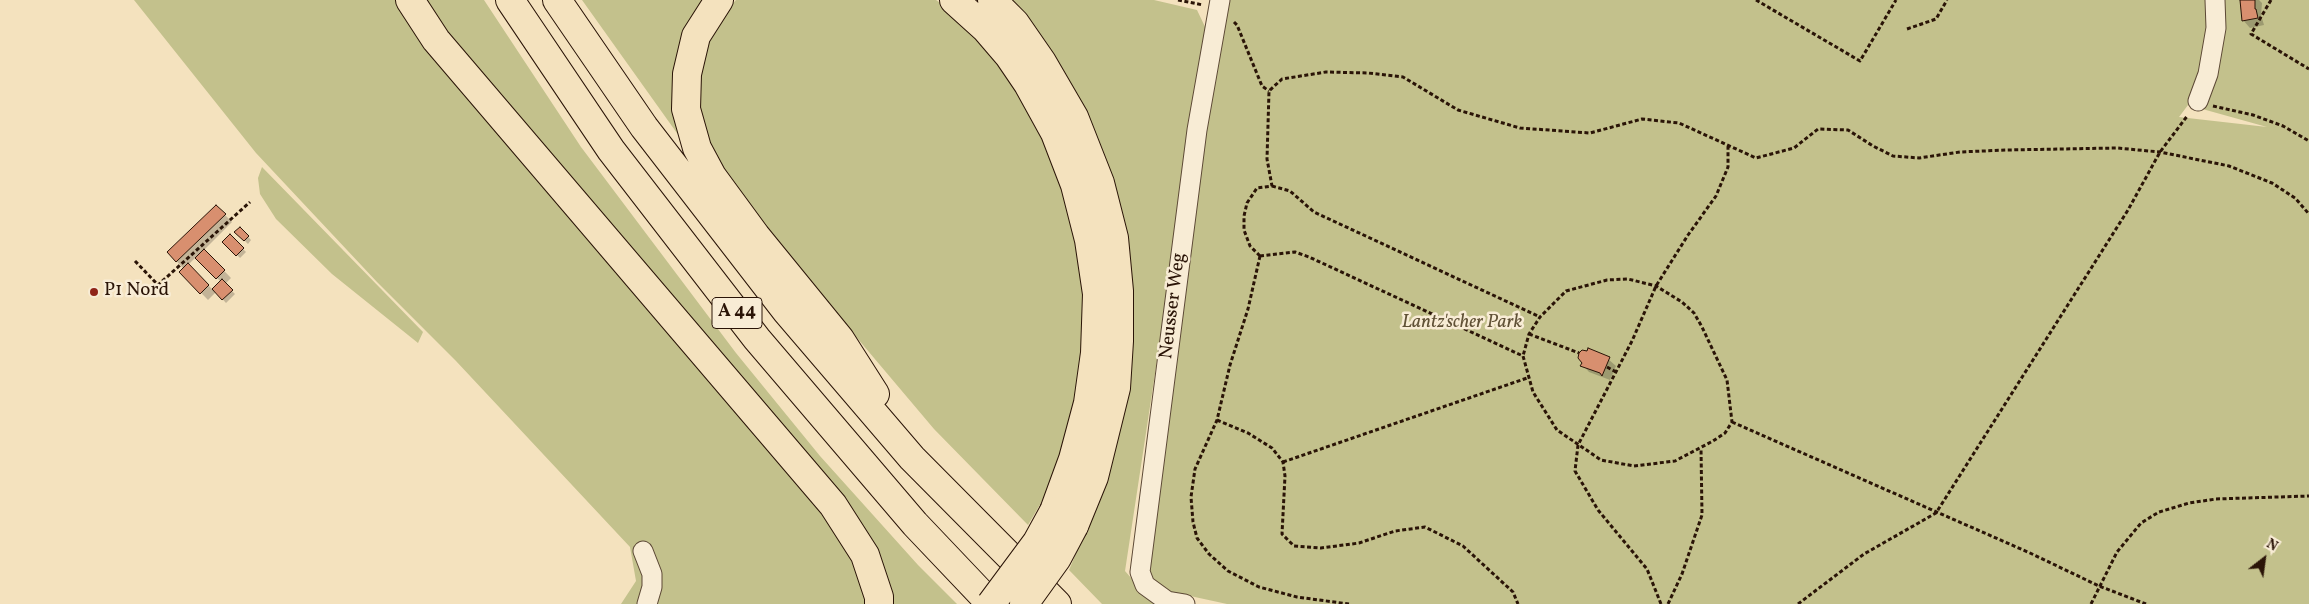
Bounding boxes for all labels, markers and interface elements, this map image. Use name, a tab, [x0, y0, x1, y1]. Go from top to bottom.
street label: Neusser Weg	[1156, 251, 1192, 361]
place label: P1 Nord	[104, 281, 169, 303]
marker: P1 Nord	[88, 286, 100, 298]
road number: A 44	[712, 298, 762, 328]
park label: Lantz'scher Park	[1402, 313, 1522, 335]
north arrow	[2239, 534, 2289, 584]
text: N	[2263, 535, 2281, 556]

